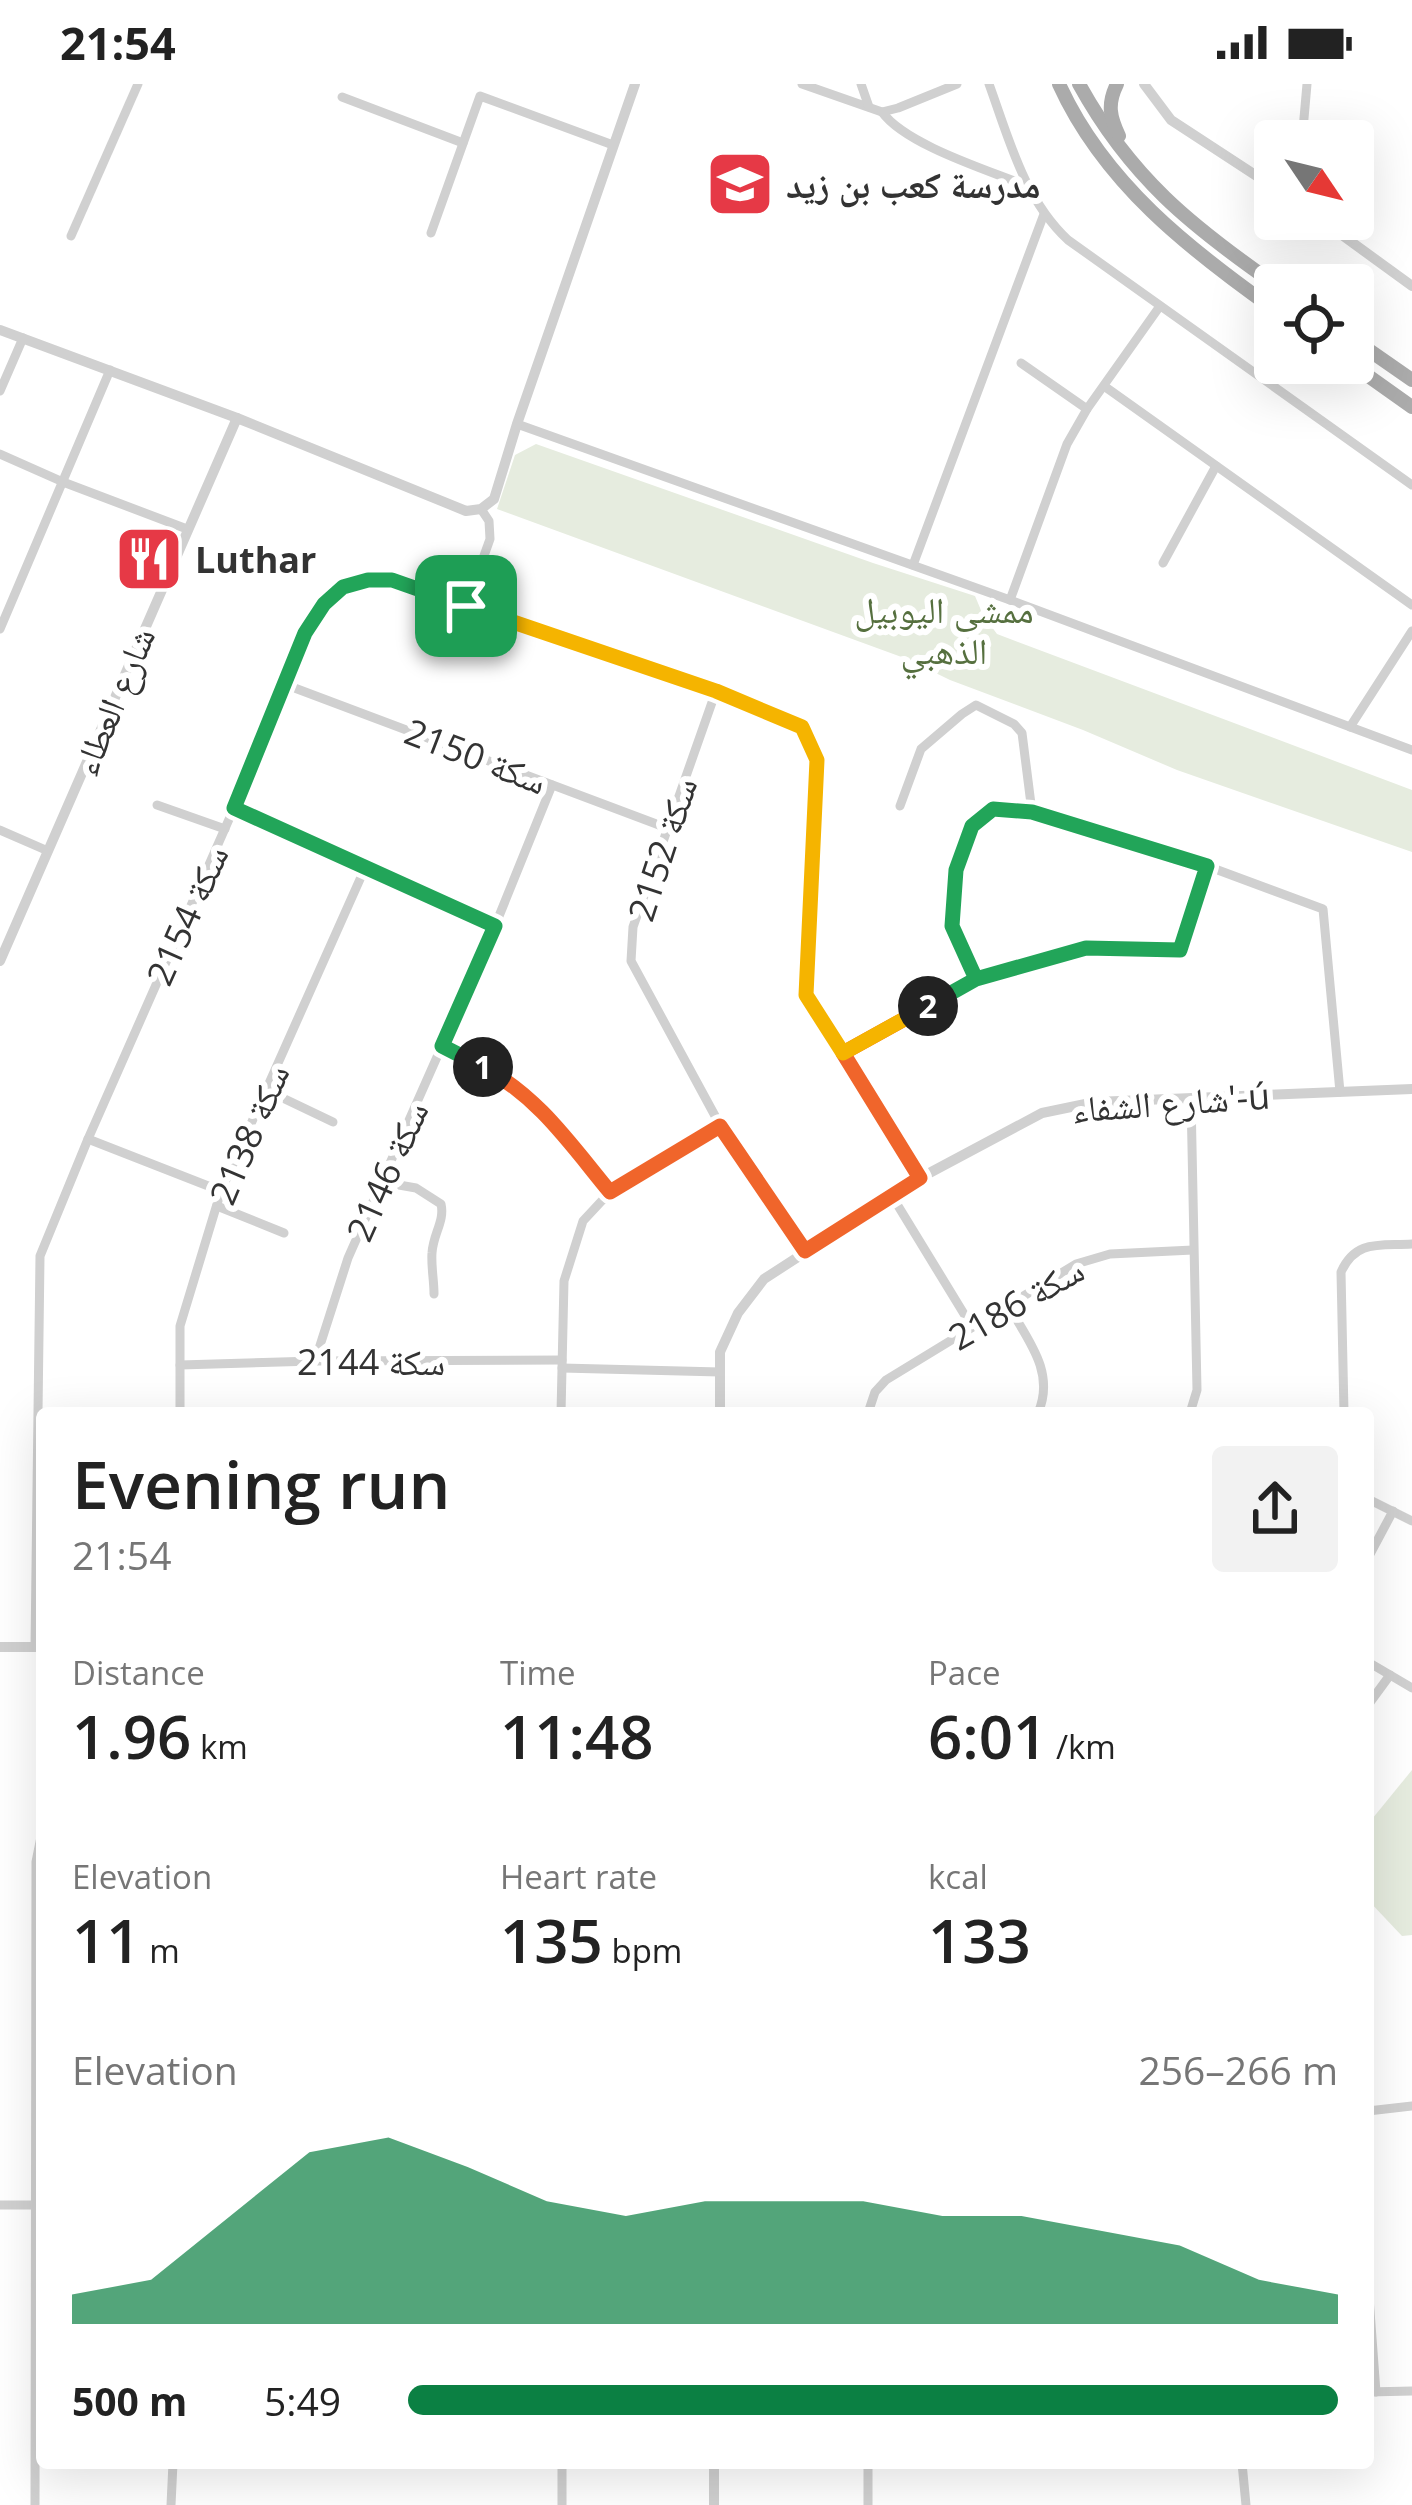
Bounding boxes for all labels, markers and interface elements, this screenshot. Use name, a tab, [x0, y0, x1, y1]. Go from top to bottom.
text: 21:54	[60, 12, 176, 73]
north arrow	[1254, 120, 1374, 240]
map controls	[1254, 120, 1374, 384]
school or university icon: مدرسة كعب بن زيد	[705, 149, 775, 219]
place label: مدرسة كعب بن زيد	[786, 160, 1040, 209]
button: locate	[1254, 264, 1374, 384]
restaurant icon: Luthar	[114, 524, 184, 594]
place label: Luthar	[195, 535, 316, 584]
pin	[415, 555, 517, 657]
icon: arrive	[433, 573, 499, 639]
park label: ممشى اليوبيل الذهبي	[854, 585, 1034, 680]
street label: شارع العطاء	[60, 619, 166, 783]
street label: سكة 2150	[398, 707, 554, 805]
street label: سكة 2152	[616, 771, 708, 927]
street label: سكة 2154	[134, 837, 240, 993]
pin: 2	[898, 976, 958, 1036]
text: 2	[919, 983, 937, 1028]
pin: 1	[453, 1037, 513, 1097]
text: 1	[474, 1044, 492, 1089]
street label: سكة 2138	[197, 1056, 301, 1212]
street label: شارع الشفاء'-ú	[1070, 1071, 1272, 1133]
street label: سكة 2146	[334, 1093, 440, 1249]
street label: سكة 2186	[940, 1245, 1092, 1361]
street label: سكة 2144	[297, 1337, 445, 1386]
text: Evening run	[72, 1438, 450, 1528]
button: share	[1212, 1446, 1338, 1572]
text: 21:54	[72, 1528, 171, 1581]
text: Distance	[72, 1650, 205, 1695]
text: Time	[500, 1650, 576, 1695]
text: Pace	[928, 1650, 1001, 1695]
text: 1.96	[72, 1695, 191, 1777]
text: 11:48	[500, 1695, 654, 1777]
text: 6:01	[928, 1695, 1047, 1777]
text: km	[191, 1724, 248, 1769]
text: /km	[1047, 1724, 1116, 1769]
text: Elevation	[72, 1854, 212, 1899]
text: Heart rate	[500, 1854, 657, 1899]
text: kcal	[928, 1854, 988, 1899]
text: 11	[72, 1899, 141, 1981]
text: 135	[500, 1899, 603, 1981]
text: 133	[928, 1899, 1031, 1981]
text: m	[141, 1928, 180, 1973]
text: bpm	[603, 1928, 682, 1973]
text: Elevation	[72, 2043, 238, 2096]
text: 256–266 m	[1138, 2043, 1338, 2096]
text: 500 m	[72, 2374, 187, 2427]
text: 5:49	[264, 2374, 341, 2427]

